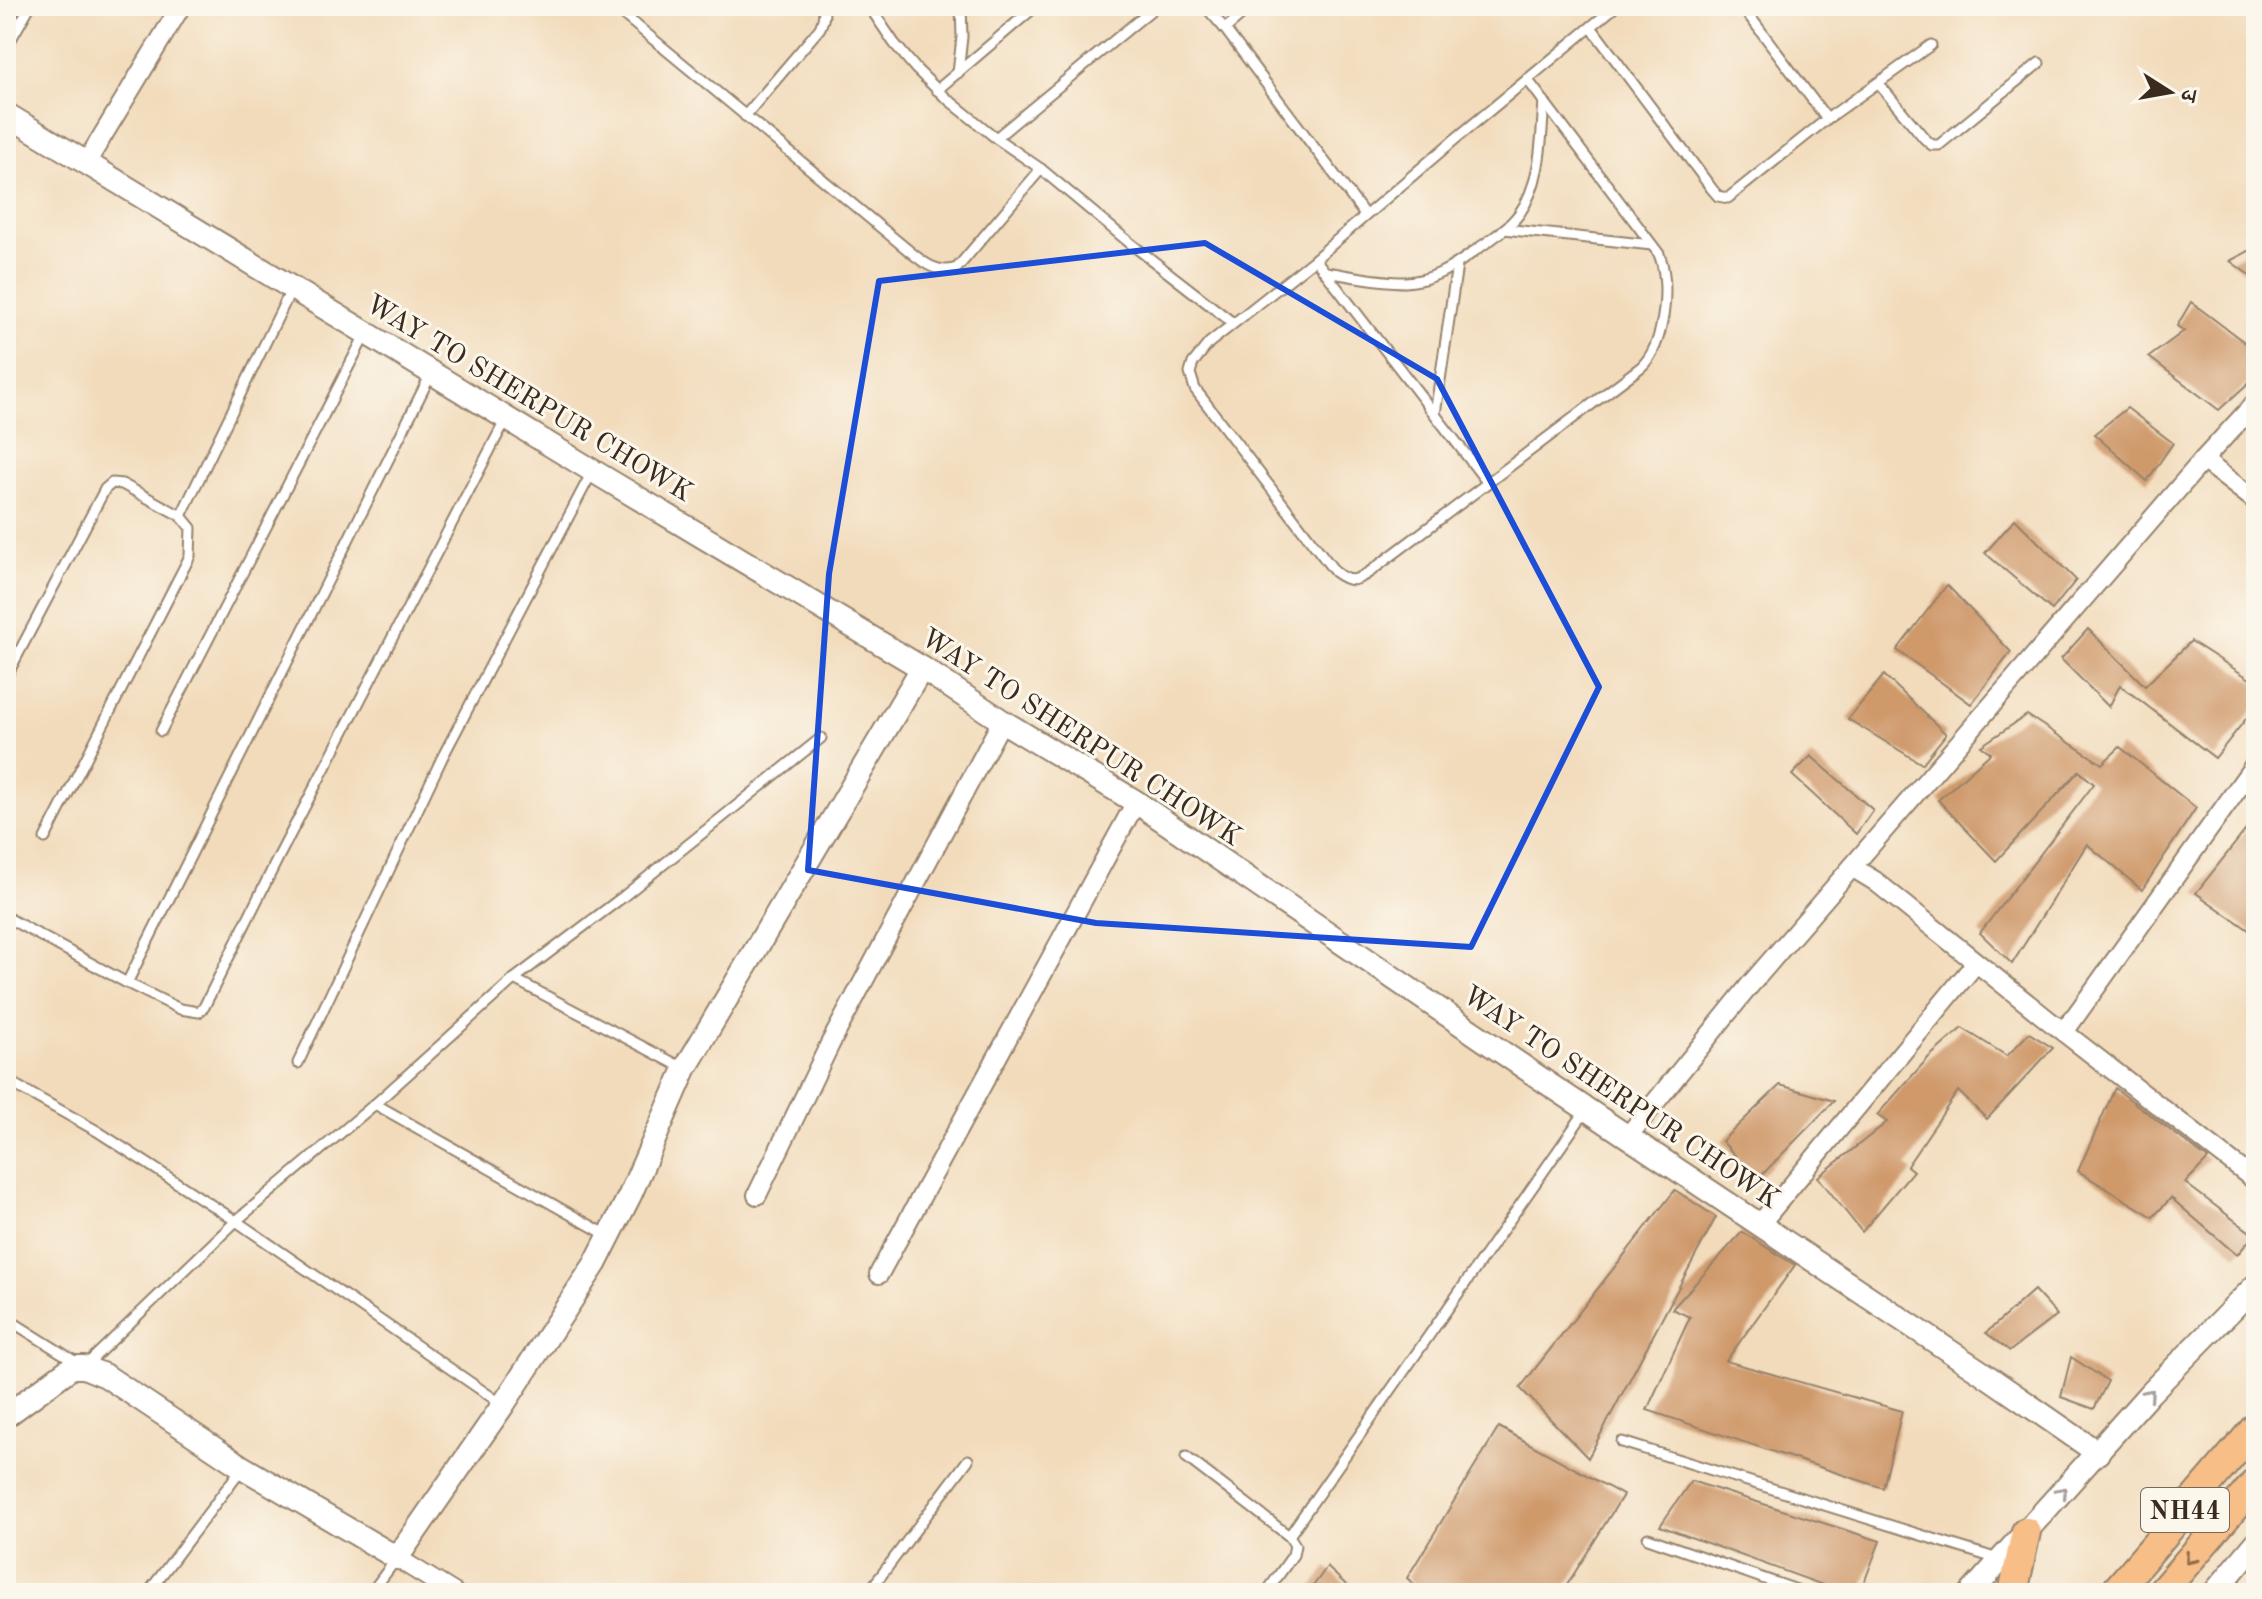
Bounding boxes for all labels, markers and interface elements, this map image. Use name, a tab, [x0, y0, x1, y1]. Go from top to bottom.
north arrow	[2130, 52, 2210, 132]
text: उ	[2175, 86, 2200, 105]
street label: WAY TO SHERPUR CHOWK	[360, 291, 697, 508]
street label: WAY TO SHERPUR CHOWK	[915, 624, 1246, 853]
street label: WAY TO SHERPUR CHOWK	[1457, 982, 1784, 1215]
one-way arrow	[2140, 1389, 2155, 1403]
one-way arrow	[2053, 1487, 2067, 1502]
road number: NH44	[2141, 1488, 2229, 1532]
one-way arrow	[2185, 1549, 2200, 1564]

